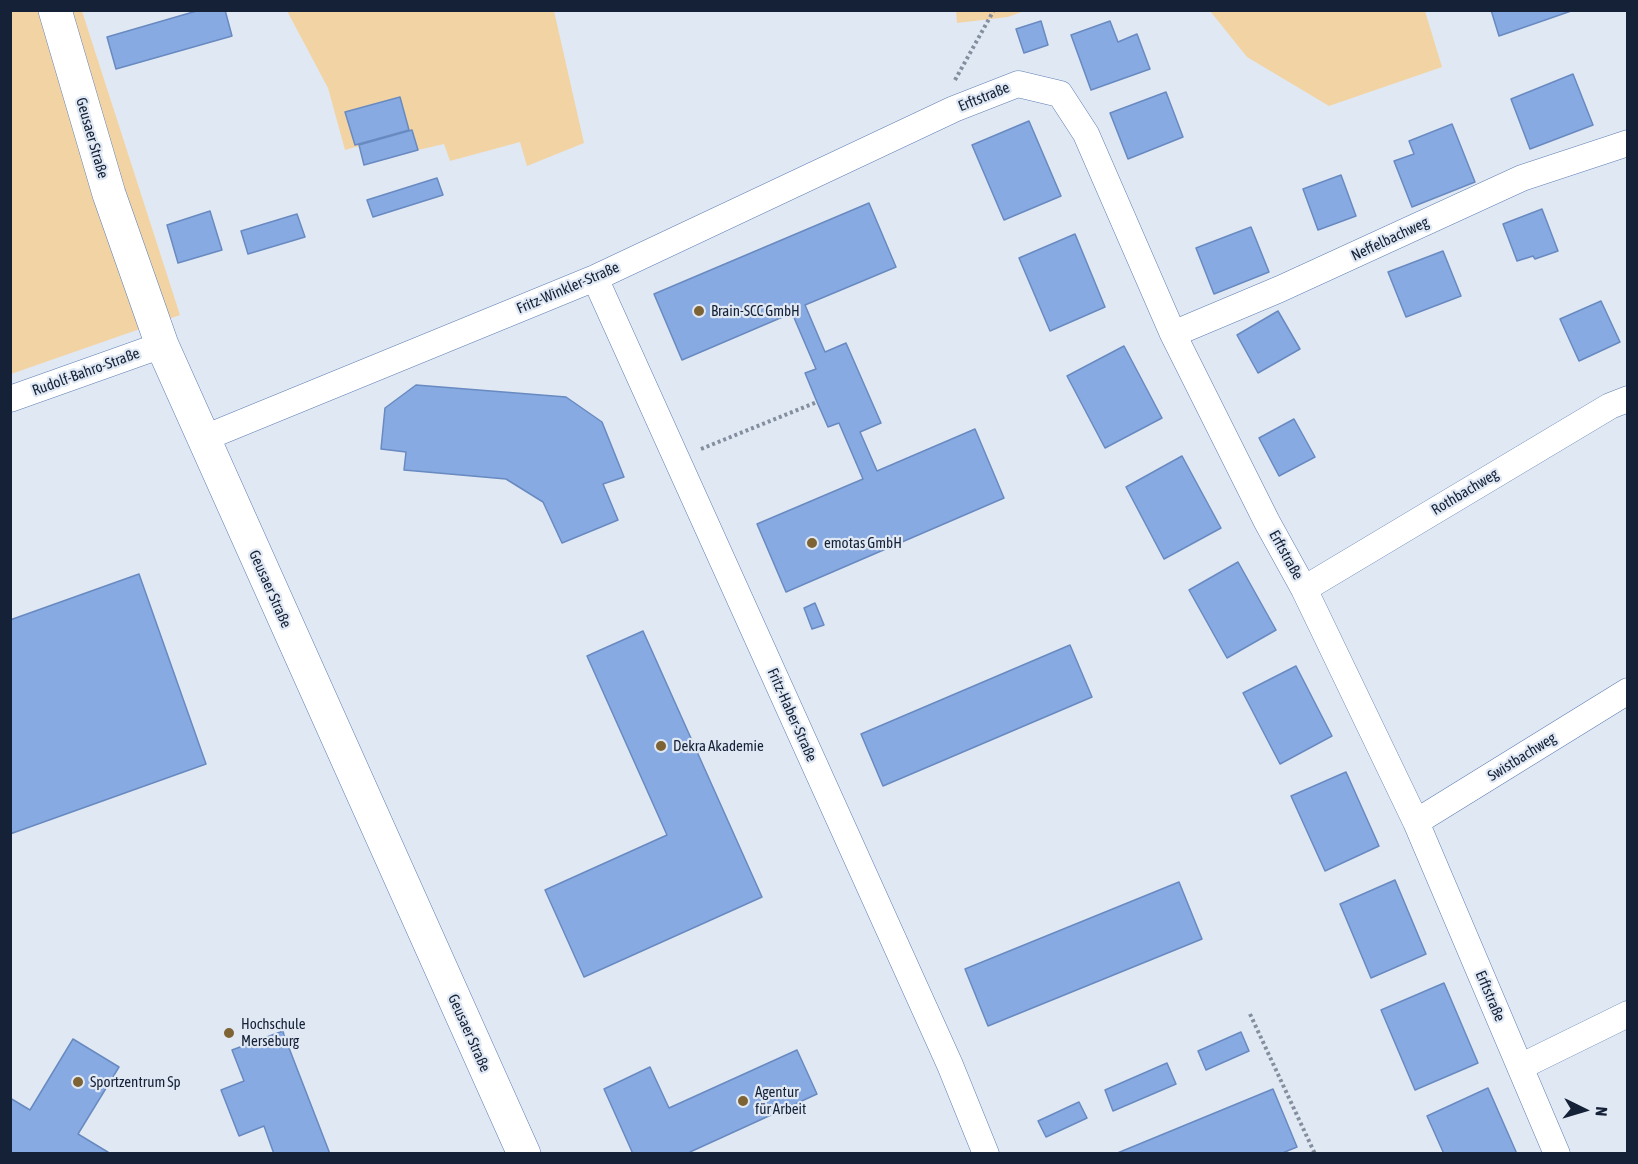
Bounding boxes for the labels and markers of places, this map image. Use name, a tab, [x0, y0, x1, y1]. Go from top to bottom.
place label: Brain-SCC GmbH	[711, 302, 800, 320]
marker: Brain-SCC GmbH	[692, 304, 706, 318]
place label: emotas GmbH	[824, 534, 902, 552]
marker: emotas GmbH	[805, 536, 819, 550]
place label: Dekra Akademie	[673, 737, 764, 755]
marker: Dekra Akademie	[654, 739, 668, 753]
place label: Hochschule Merseburg	[241, 1015, 306, 1050]
marker: Hochschule Merseburg	[222, 1026, 236, 1040]
place label: Sportzentrum Sp	[90, 1073, 181, 1091]
marker: Sportzentrum Sp	[71, 1075, 85, 1089]
place label: Agentur für Arbeit	[755, 1083, 806, 1118]
marker: Agentur für Arbeit	[736, 1094, 750, 1108]

